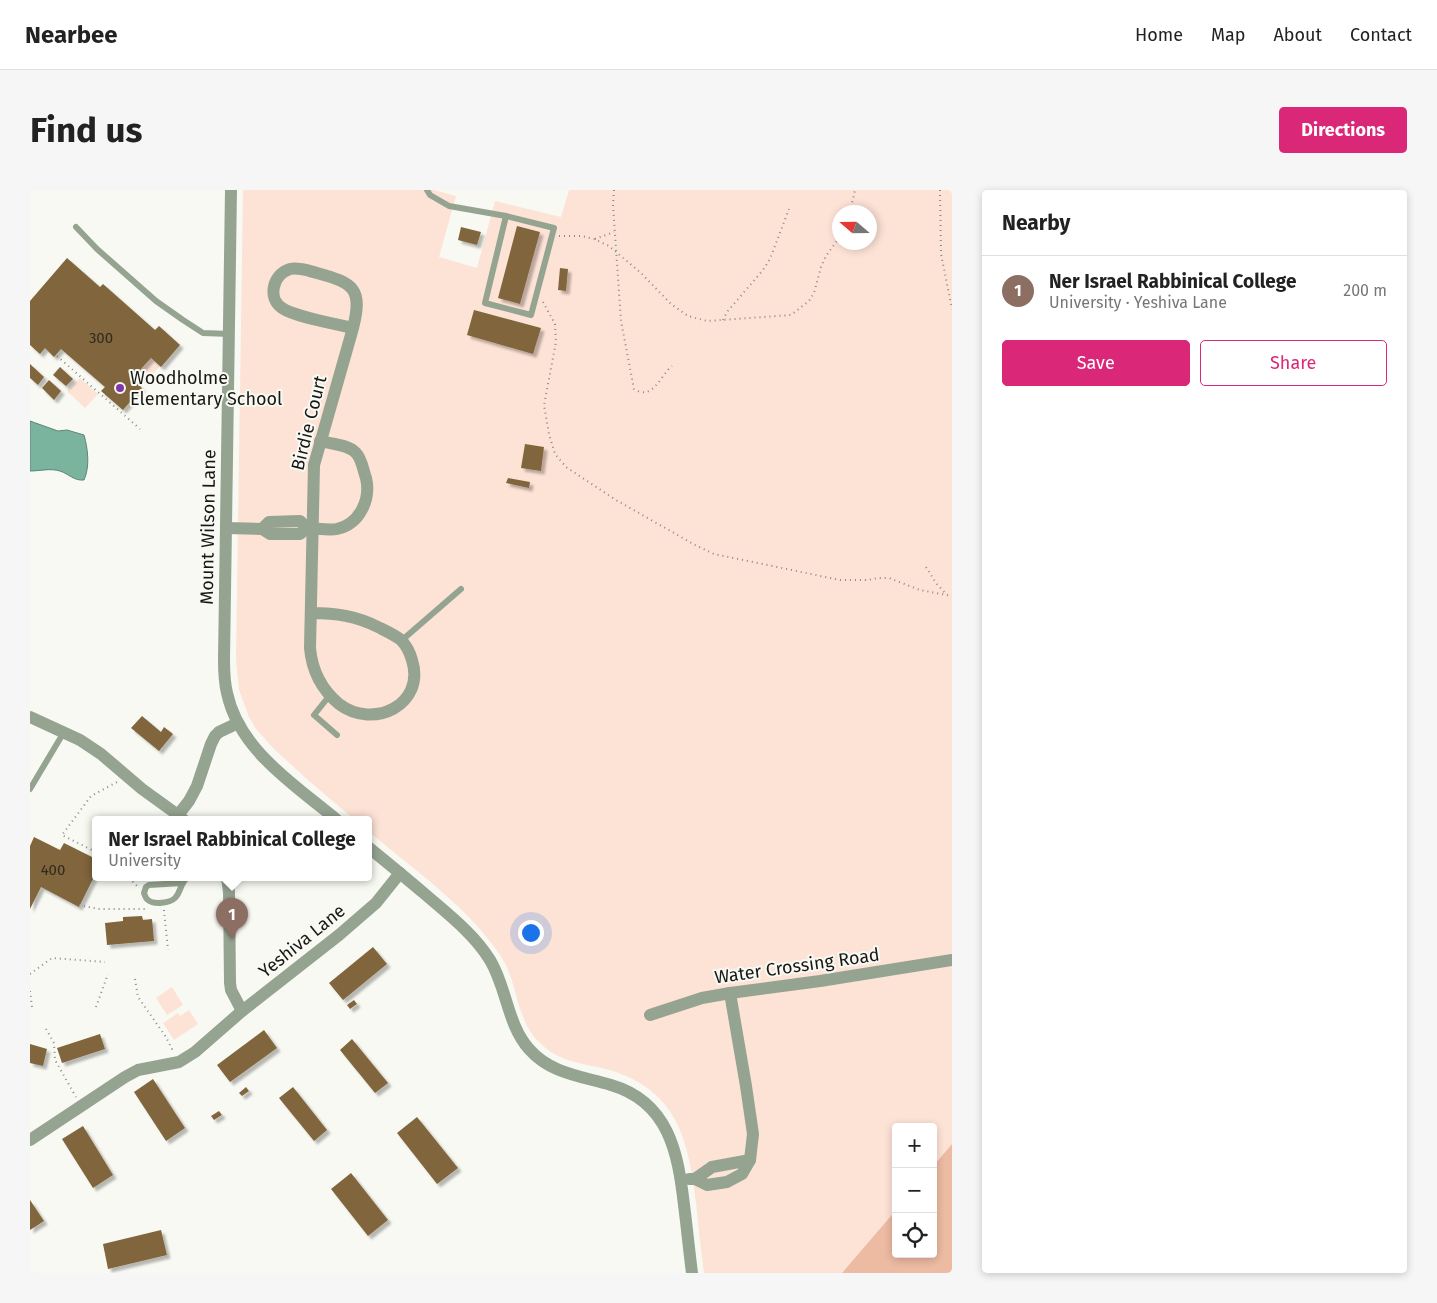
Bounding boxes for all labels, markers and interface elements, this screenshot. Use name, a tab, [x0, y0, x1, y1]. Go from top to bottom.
text: Nearbee	[25, 21, 118, 49]
text: Home	[1135, 24, 1183, 46]
text: Map	[1211, 24, 1245, 46]
text: About	[1273, 24, 1322, 46]
text: Contact	[1350, 24, 1412, 46]
button: Directions	[1279, 107, 1407, 153]
text: Find us	[30, 109, 142, 151]
north arrow	[832, 205, 877, 250]
text: Nearby	[1002, 210, 1070, 236]
text: Ner Israel Rabbinical College	[1049, 270, 1296, 293]
text: 1	[1014, 281, 1022, 300]
text: 200 m	[1343, 281, 1387, 300]
text: University · Yeshiva Lane	[1049, 293, 1227, 312]
house number: 300	[89, 329, 113, 347]
button: Save	[1002, 340, 1190, 386]
button: Share	[1200, 340, 1387, 386]
place label: Woodholme Elementary School	[130, 367, 282, 410]
street label: Birdie Court	[287, 373, 332, 473]
marker: Woodholme Elementary School	[114, 382, 126, 394]
street label: Mount Wilson Lane	[196, 449, 220, 605]
popup	[92, 816, 372, 881]
text: Ner Israel Rabbinical College	[108, 828, 356, 851]
text: University	[108, 851, 181, 870]
house number: 400	[41, 861, 65, 879]
pin: 1	[216, 898, 248, 939]
street label: Yeshiva Lane	[254, 899, 350, 983]
your location	[518, 920, 544, 946]
street label: Water Crossing Road	[713, 944, 881, 988]
map controls	[892, 1123, 937, 1258]
button: +	[892, 1123, 937, 1168]
button: −	[892, 1168, 937, 1213]
button: locate	[892, 1213, 937, 1258]

